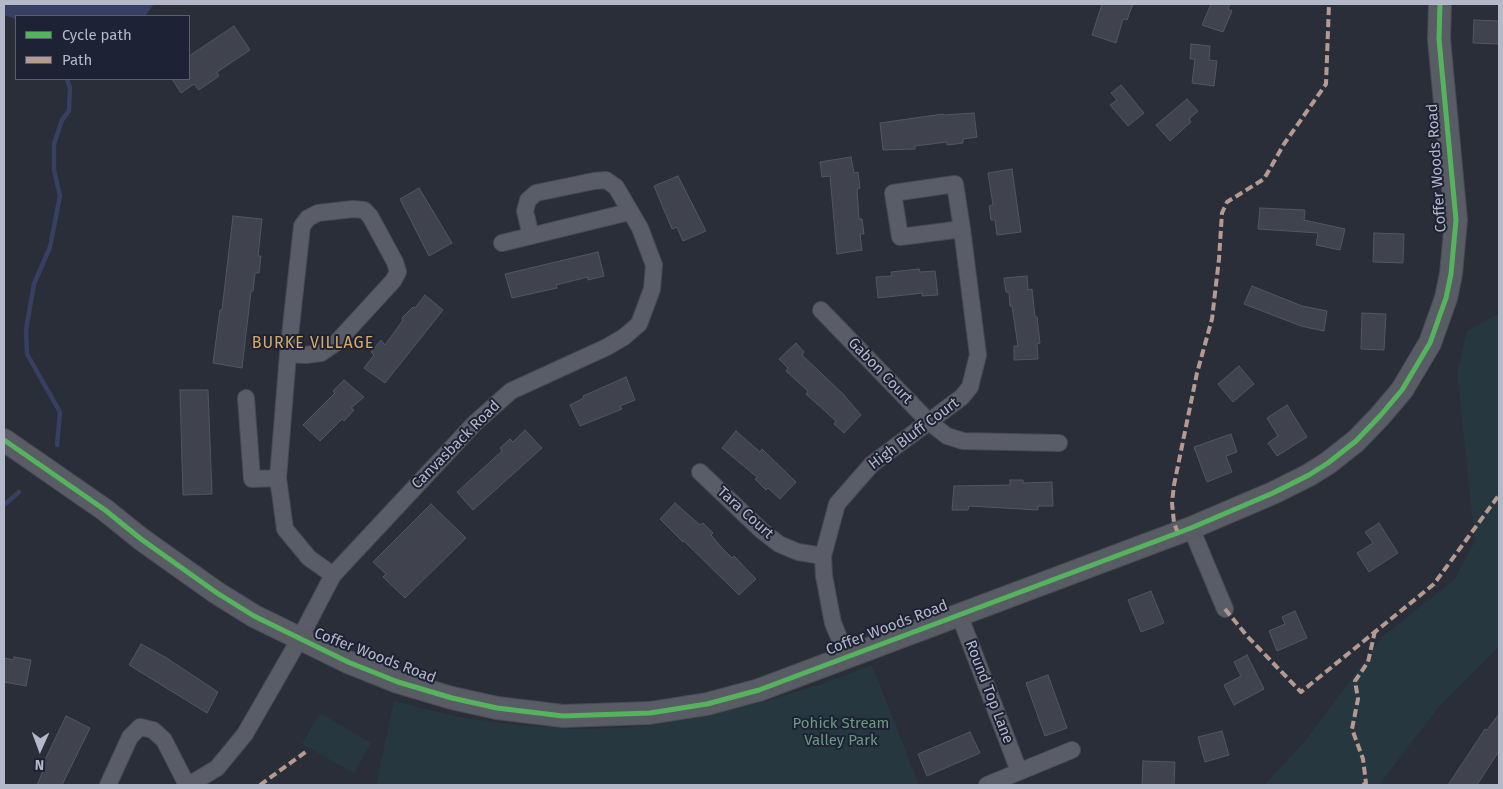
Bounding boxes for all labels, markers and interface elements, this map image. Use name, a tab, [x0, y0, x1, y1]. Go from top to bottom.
legend	[15, 15, 190, 80]
text: Cycle path	[62, 26, 132, 44]
text: Path	[62, 51, 92, 69]
street label: Coffer Woods Road	[1424, 103, 1450, 233]
district label: BURKE VILLAGE	[250, 334, 376, 354]
street label: Gabon Court	[844, 334, 916, 408]
street label: High Bluff Court	[865, 394, 963, 474]
street label: Canvasback Road	[408, 397, 504, 493]
street label: Tara Court	[713, 483, 777, 543]
street label: Coffer Woods Road	[824, 596, 950, 660]
street label: Coffer Woods Road	[312, 624, 438, 688]
street label: Round Top Lane	[961, 638, 1017, 746]
park label: Pohick Stream Valley Park	[793, 715, 889, 750]
north arrow	[15, 724, 65, 774]
text: N	[35, 756, 44, 773]

